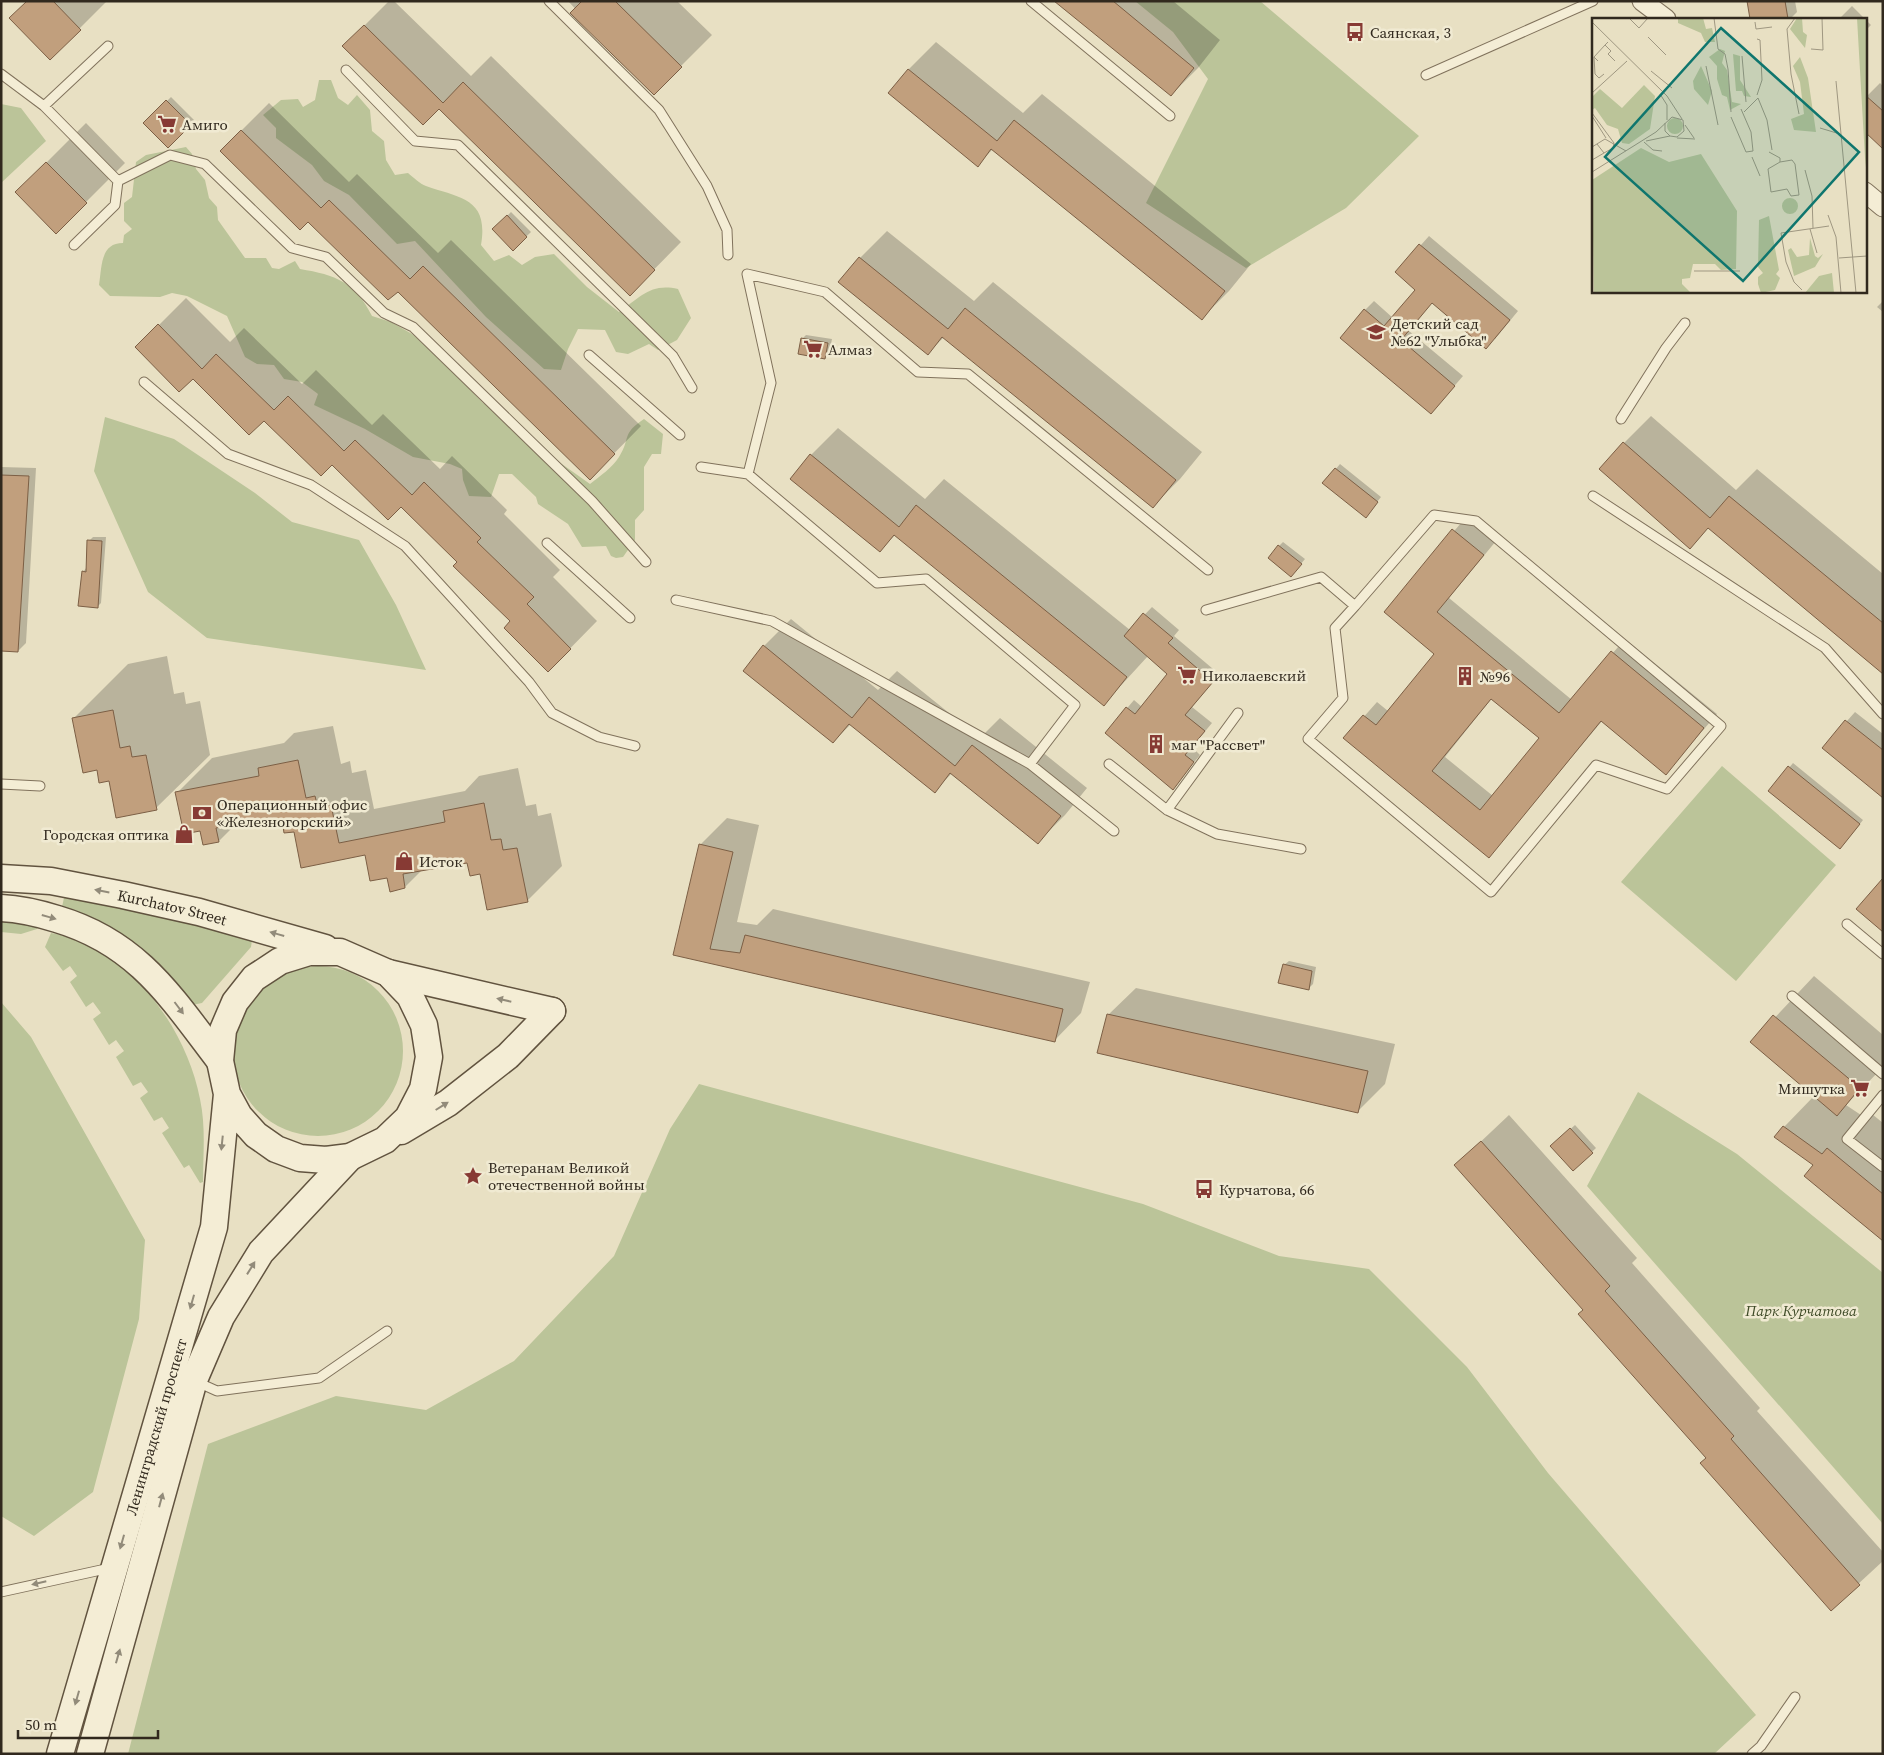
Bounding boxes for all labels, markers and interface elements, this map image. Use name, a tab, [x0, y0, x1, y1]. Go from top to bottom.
inset map	[1592, 18, 1866, 292]
bus stop icon: Саянская, 3	[1344, 21, 1366, 43]
place label: Саянская, 3	[1370, 22, 1451, 43]
supermarket icon: Амиго	[156, 113, 178, 135]
place label: Амиго	[182, 114, 228, 135]
place label: Детский сад №62 "Улыбка"	[1390, 313, 1487, 351]
school or university icon: Детский сад №62 "Улыбка"	[1365, 321, 1387, 343]
supermarket icon: Алмаз	[802, 338, 824, 360]
place label: Алмаз	[828, 339, 872, 360]
supermarket icon: Николаевский	[1176, 664, 1198, 686]
place label: Николаевский	[1202, 665, 1306, 686]
building icon: №96	[1454, 665, 1476, 687]
place label: №96	[1479, 666, 1510, 687]
building icon: маг "Рассвет"	[1145, 733, 1167, 755]
place label: маг "Рассвет"	[1171, 734, 1265, 755]
place label: Операционный офис «Железногорский»	[217, 794, 367, 832]
bank icon: Операционный офис «Железногорский»	[191, 802, 213, 824]
shop icon: Городская оптика	[173, 823, 195, 845]
place label: Городская оптика	[43, 824, 169, 845]
shop icon: Исток	[393, 850, 415, 872]
place label: Исток	[419, 851, 463, 872]
street label: Kurchatov Street	[116, 884, 229, 930]
one-way arrow	[94, 886, 110, 894]
one-way arrow	[41, 913, 56, 921]
one-way arrow	[269, 930, 284, 938]
one-way arrow	[497, 996, 512, 1004]
one-way arrow	[174, 1001, 184, 1014]
supermarket icon: Мишутка	[1849, 1077, 1871, 1099]
place label: Мишутка	[1778, 1078, 1845, 1099]
one-way arrow	[435, 1102, 449, 1111]
one-way arrow	[218, 1135, 226, 1151]
place label: Ветеранам Великой отечественной войны	[488, 1157, 645, 1195]
place icon: Ветеранам Великой отечественной войны	[462, 1165, 484, 1187]
bus stop icon: Курчатова, 66	[1193, 1178, 1215, 1200]
place label: Курчатова, 66	[1219, 1179, 1315, 1200]
one-way arrow	[246, 1262, 256, 1275]
one-way arrow	[188, 1294, 196, 1309]
park label: Парк Курчатова	[1744, 1300, 1857, 1321]
street label: Ленинградский проспект	[120, 1336, 191, 1518]
one-way arrow	[158, 1492, 166, 1507]
one-way arrow	[118, 1534, 126, 1549]
one-way arrow	[32, 1579, 47, 1587]
one-way arrow	[114, 1649, 122, 1664]
one-way arrow	[72, 1690, 80, 1705]
scale bar	[18, 1708, 158, 1740]
text: 50 m	[25, 1714, 57, 1735]

